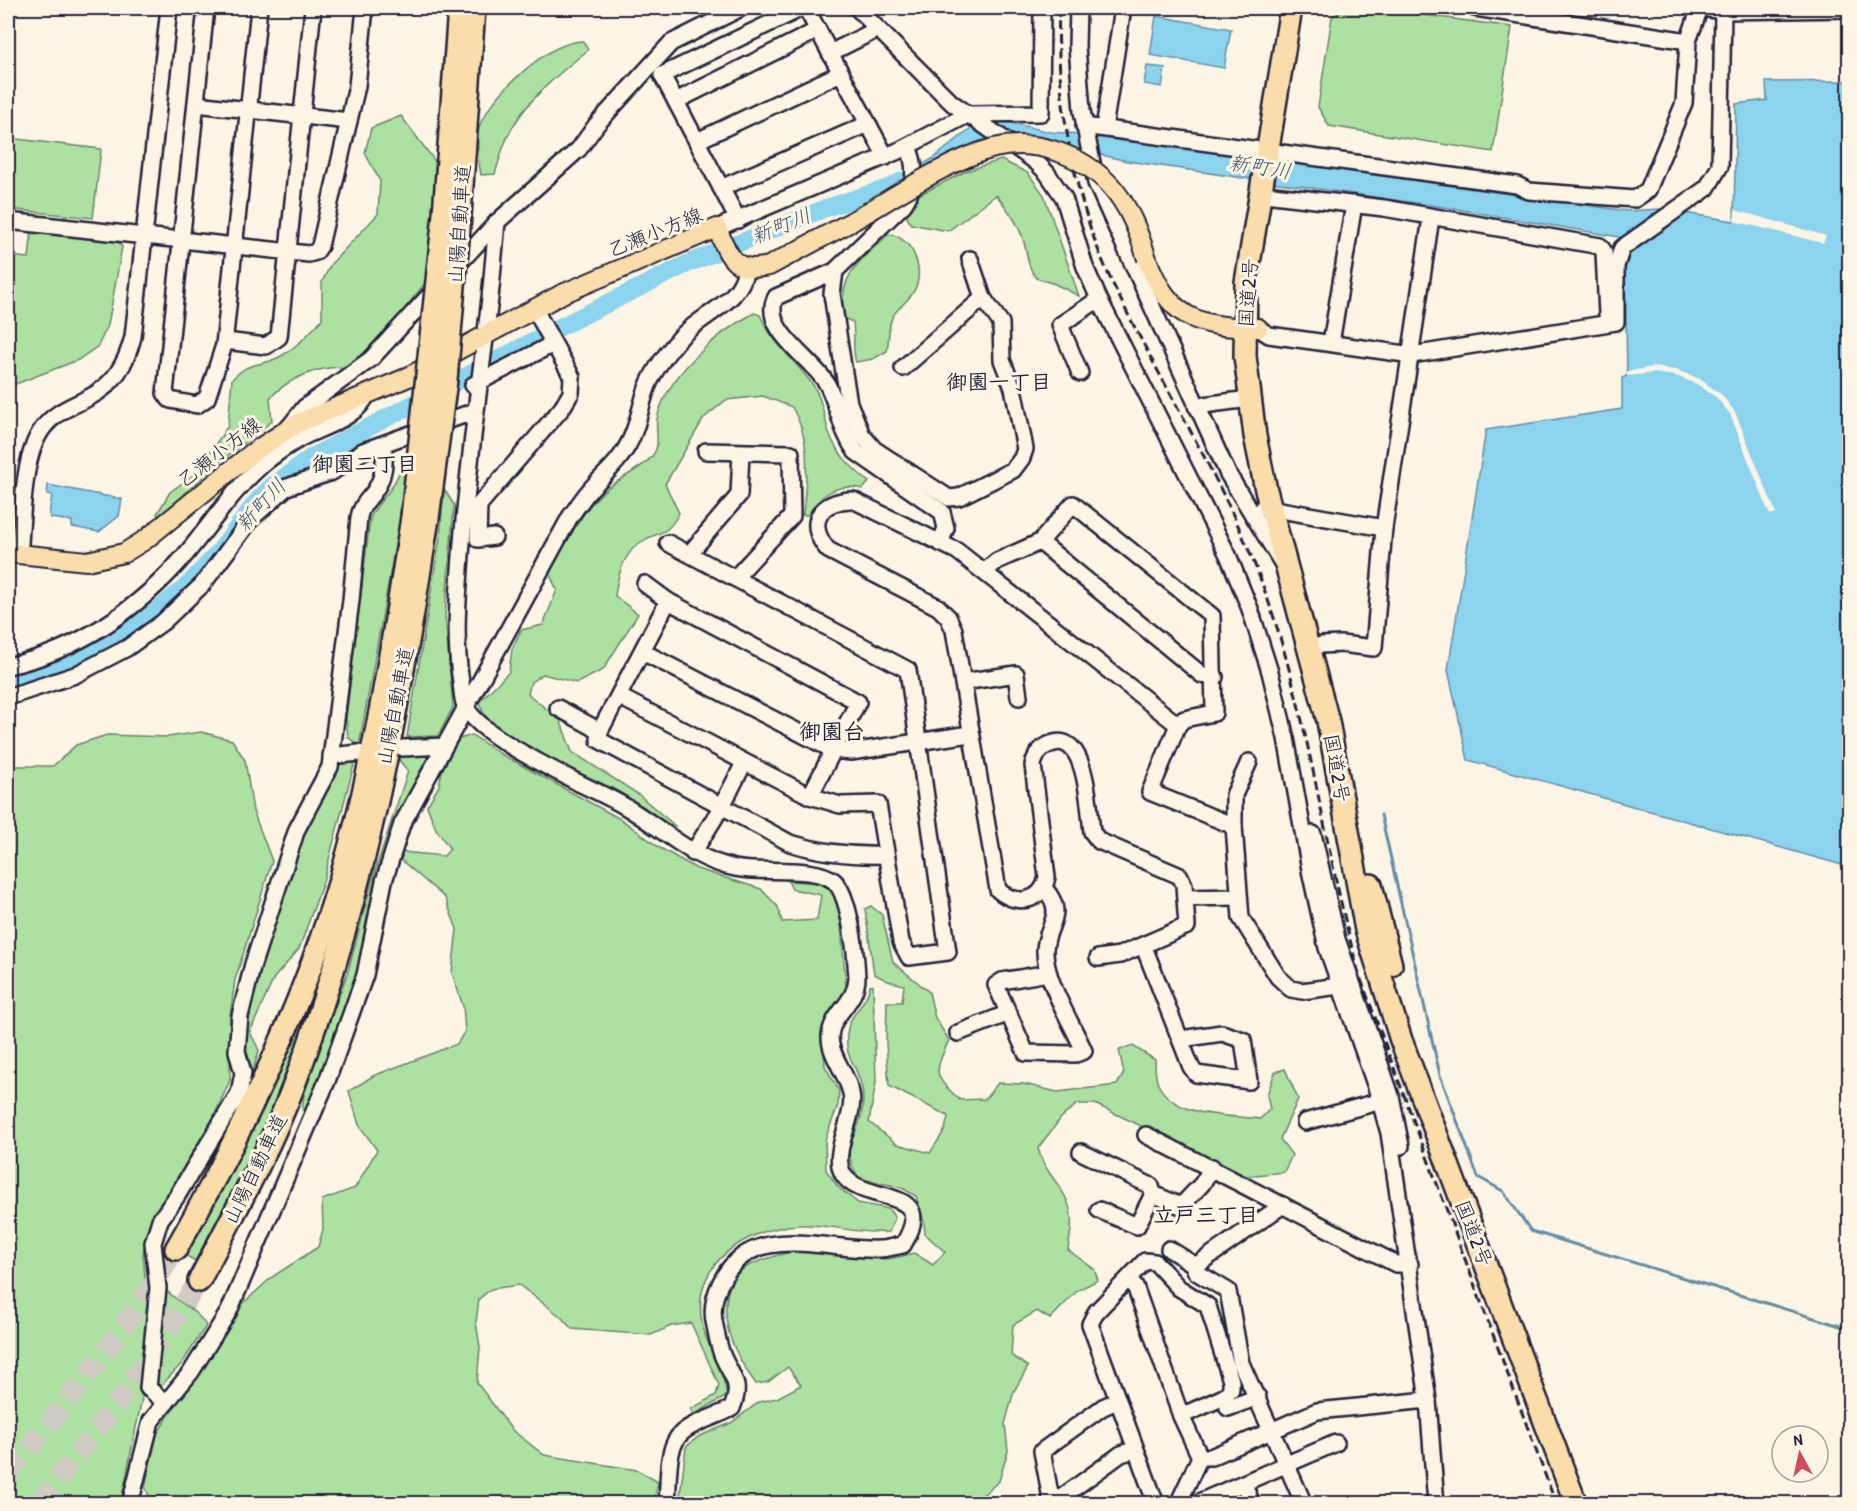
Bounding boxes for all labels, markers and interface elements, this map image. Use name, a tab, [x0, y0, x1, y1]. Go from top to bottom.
water label: 新町川	[1227, 147, 1293, 186]
street label: 山陽自動車道	[441, 163, 476, 285]
street label: 乙瀬小方線	[603, 200, 706, 263]
water label: 新町川	[746, 200, 815, 251]
street label: 国道2号	[1232, 257, 1263, 329]
district label: 御園一丁目	[947, 367, 1052, 396]
street label: 乙瀬小方線	[171, 410, 266, 493]
district label: 御園二丁目	[313, 449, 418, 478]
water label: 新町川	[229, 472, 292, 538]
street label: 山陽自動車道	[370, 644, 419, 767]
district label: 御園台	[799, 716, 865, 746]
street label: 国道2号	[1318, 731, 1357, 804]
street label: 山陽自動車道	[216, 1109, 293, 1229]
street label: 国道2号	[1449, 1196, 1500, 1270]
district label: 立戸三丁目	[1154, 1200, 1259, 1229]
north arrow	[1770, 1424, 1830, 1484]
text: N	[1792, 1428, 1804, 1451]

